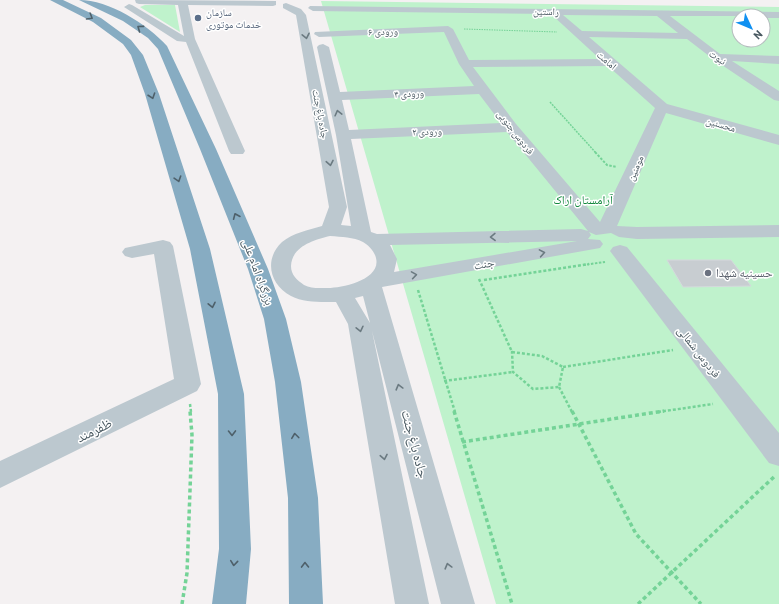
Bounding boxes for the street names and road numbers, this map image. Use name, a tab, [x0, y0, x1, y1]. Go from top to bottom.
street label: راستین	[533, 5, 559, 18]
street label: ورودی ۶	[368, 24, 399, 39]
street label: نبوت	[707, 47, 729, 67]
street label: امامت	[595, 48, 619, 72]
street label: ورودی ۴	[394, 86, 425, 101]
street label: جاده باغ جنت	[309, 88, 332, 140]
street label: فردوس جنوبی	[494, 108, 537, 157]
street label: محسنین	[705, 114, 738, 135]
street label: ورودی ۲	[412, 124, 443, 139]
street label: مومنین	[624, 153, 647, 183]
street label: بزرگراه امام علی	[239, 237, 277, 307]
street label: جنت	[472, 254, 496, 273]
street label: فردوس شمالی	[674, 323, 724, 381]
street label: جاده باغ جنت	[396, 408, 433, 480]
street label: ظفرمند	[73, 414, 115, 446]

